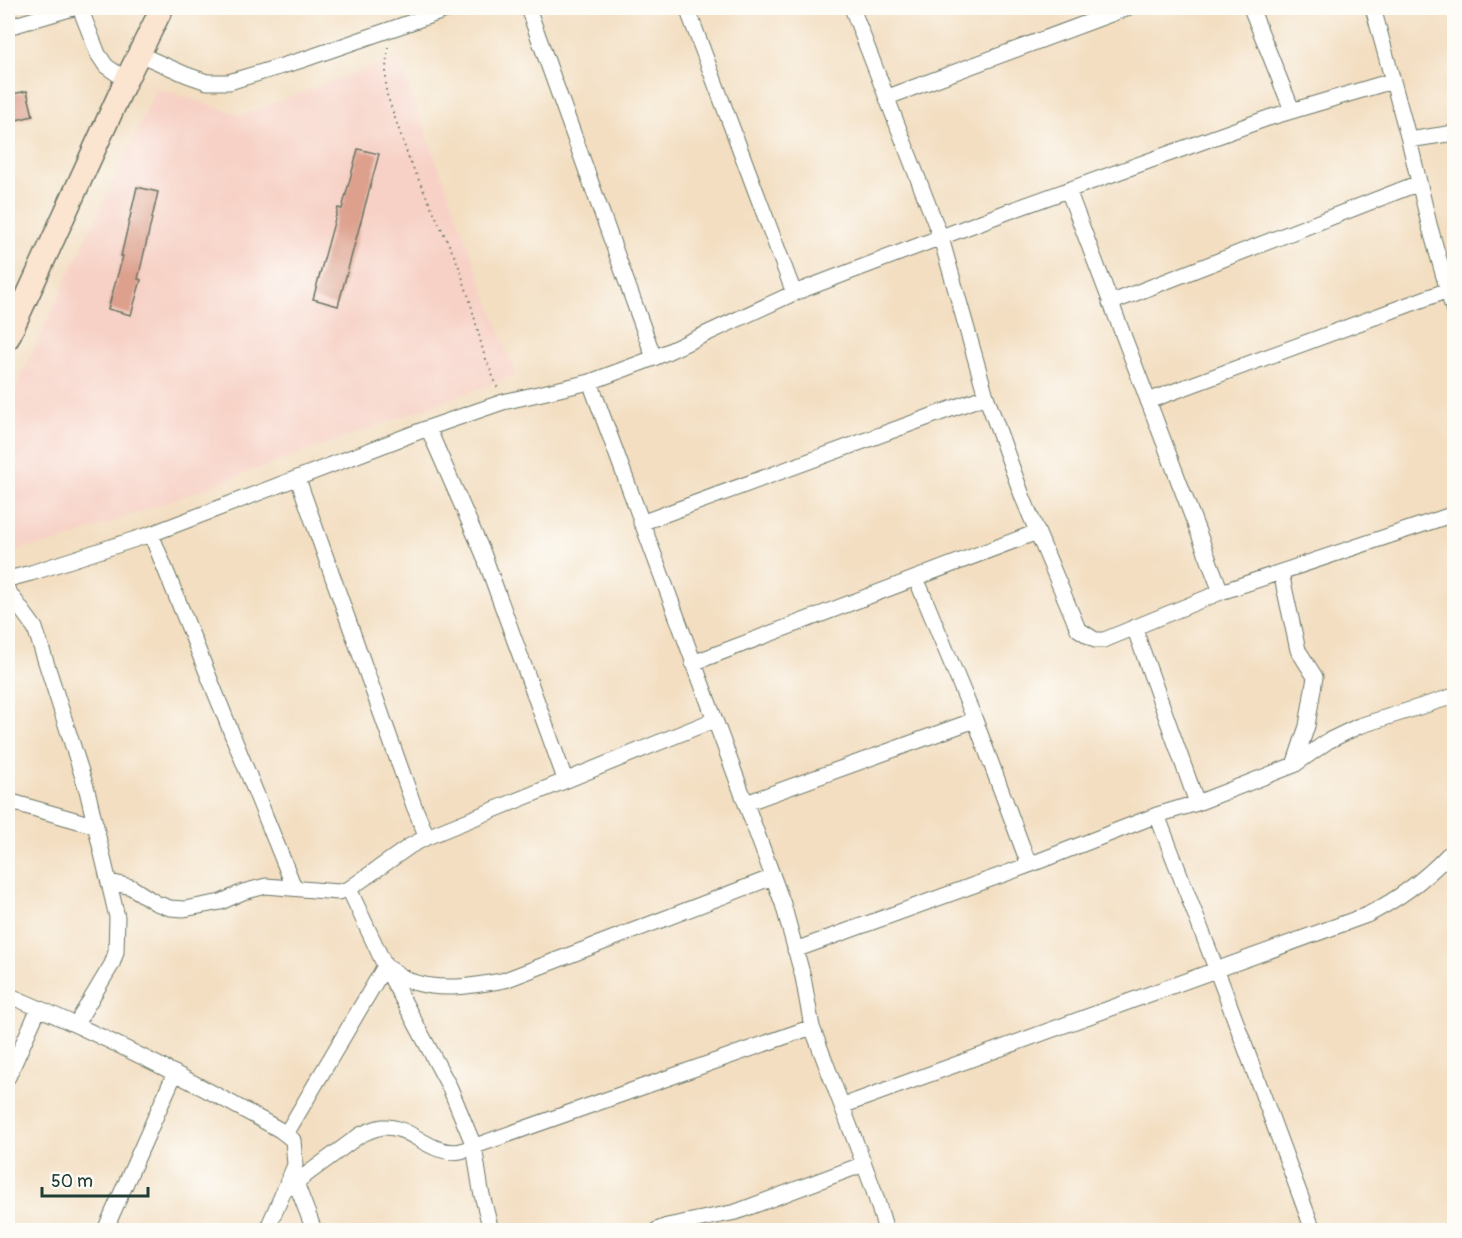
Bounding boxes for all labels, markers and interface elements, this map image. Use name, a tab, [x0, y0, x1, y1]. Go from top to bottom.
scale bar	[42, 1160, 148, 1198]
text: 50 m	[51, 1170, 93, 1193]

